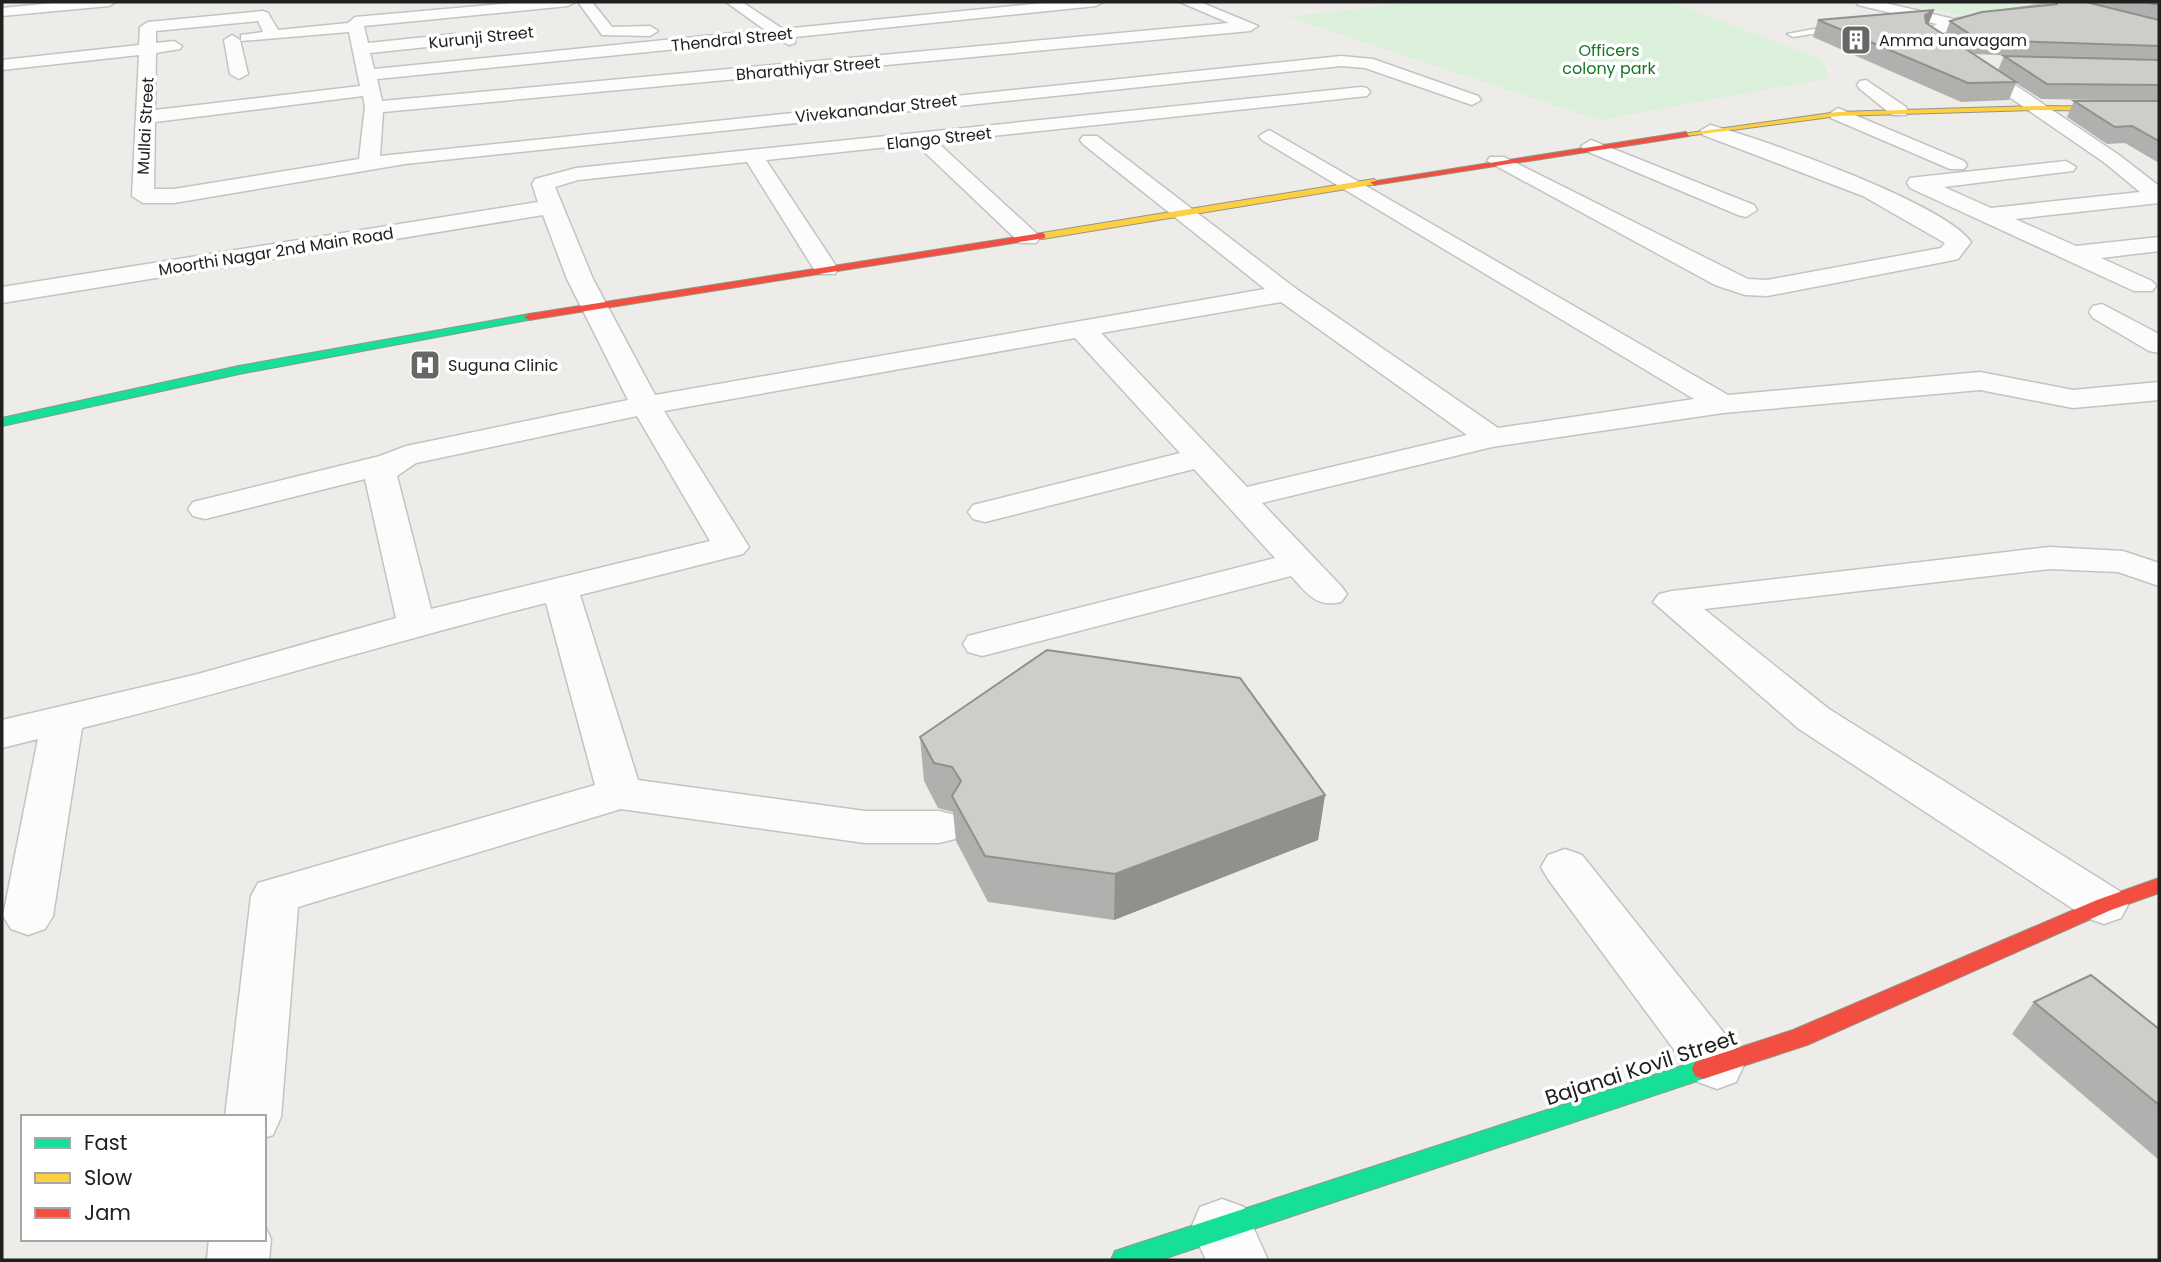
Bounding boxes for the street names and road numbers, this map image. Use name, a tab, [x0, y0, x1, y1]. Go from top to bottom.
street label: Kurunji Street	[427, 21, 535, 54]
street label: Thendral Street	[670, 22, 794, 57]
street label: Bharathiyar Street	[735, 51, 881, 86]
street label: Mullai Street	[131, 76, 160, 175]
street label: Vivekanandar Street	[794, 89, 958, 128]
street label: Elango Street	[885, 122, 993, 155]
street label: Moorthi Nagar 2nd Main Road	[157, 222, 395, 281]
street label: Bajanai Kovil Street	[1541, 1023, 1740, 1112]

